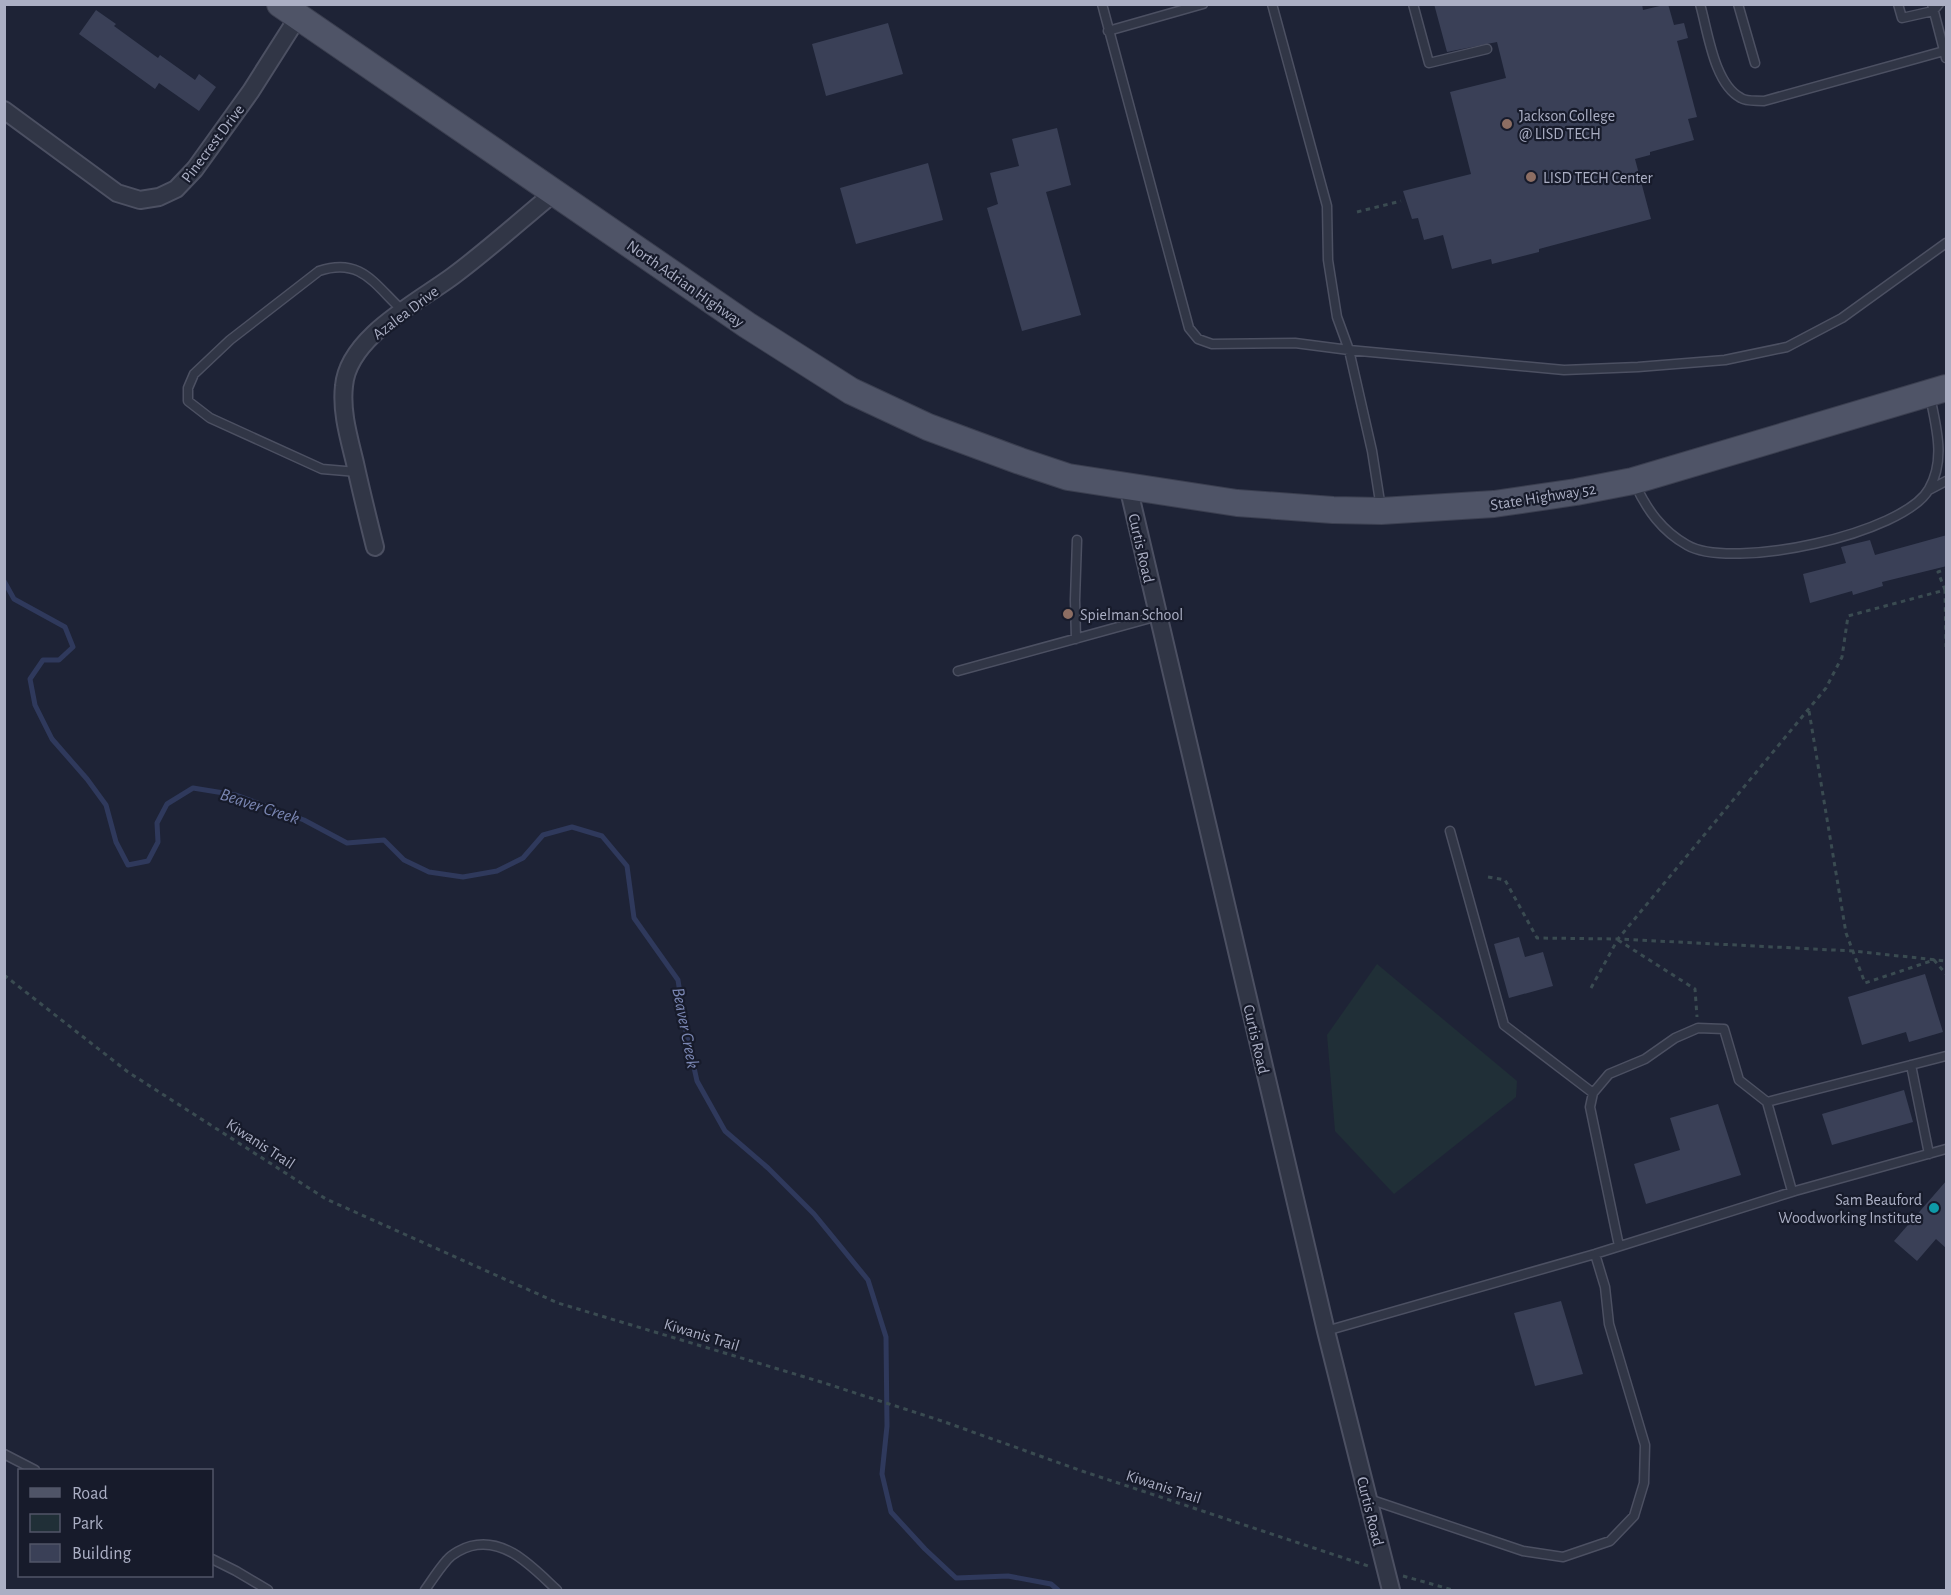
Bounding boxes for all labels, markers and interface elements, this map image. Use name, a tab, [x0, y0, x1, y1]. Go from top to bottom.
street label: Pinecrest Drive	[178, 102, 247, 186]
place label: Jackson College @ LISD TECH	[1519, 108, 1615, 142]
marker: Jackson College @ LISD TECH	[1500, 117, 1514, 131]
marker: LISD TECH Center	[1524, 170, 1538, 184]
place label: LISD TECH Center	[1543, 170, 1654, 186]
street label: North Adrian Highway	[623, 237, 747, 331]
street label: Azalea Drive	[370, 283, 442, 343]
street label: State Highway 52	[1489, 481, 1597, 514]
street label: Curtis Road	[1125, 512, 1157, 584]
marker: Spielman School	[1061, 607, 1075, 621]
place label: Spielman School	[1080, 607, 1183, 623]
water label: Beaver Creek	[218, 786, 302, 828]
water label: Beaver Creek	[668, 986, 702, 1070]
street label: Curtis Road	[1240, 1003, 1272, 1075]
street label: Kiwanis Trail	[223, 1116, 298, 1172]
place label: Sam Beauford Woodworking Institute	[1778, 1192, 1922, 1226]
marker: Sam Beauford Woodworking Institute	[1927, 1201, 1941, 1215]
street label: Kiwanis Trail	[662, 1316, 741, 1354]
street label: Kiwanis Trail	[1124, 1467, 1203, 1507]
legend	[18, 1469, 213, 1577]
street label: Curtis Road	[1354, 1475, 1386, 1547]
text: Road	[72, 1485, 108, 1503]
text: Park	[72, 1515, 104, 1533]
text: Building	[72, 1545, 132, 1563]

